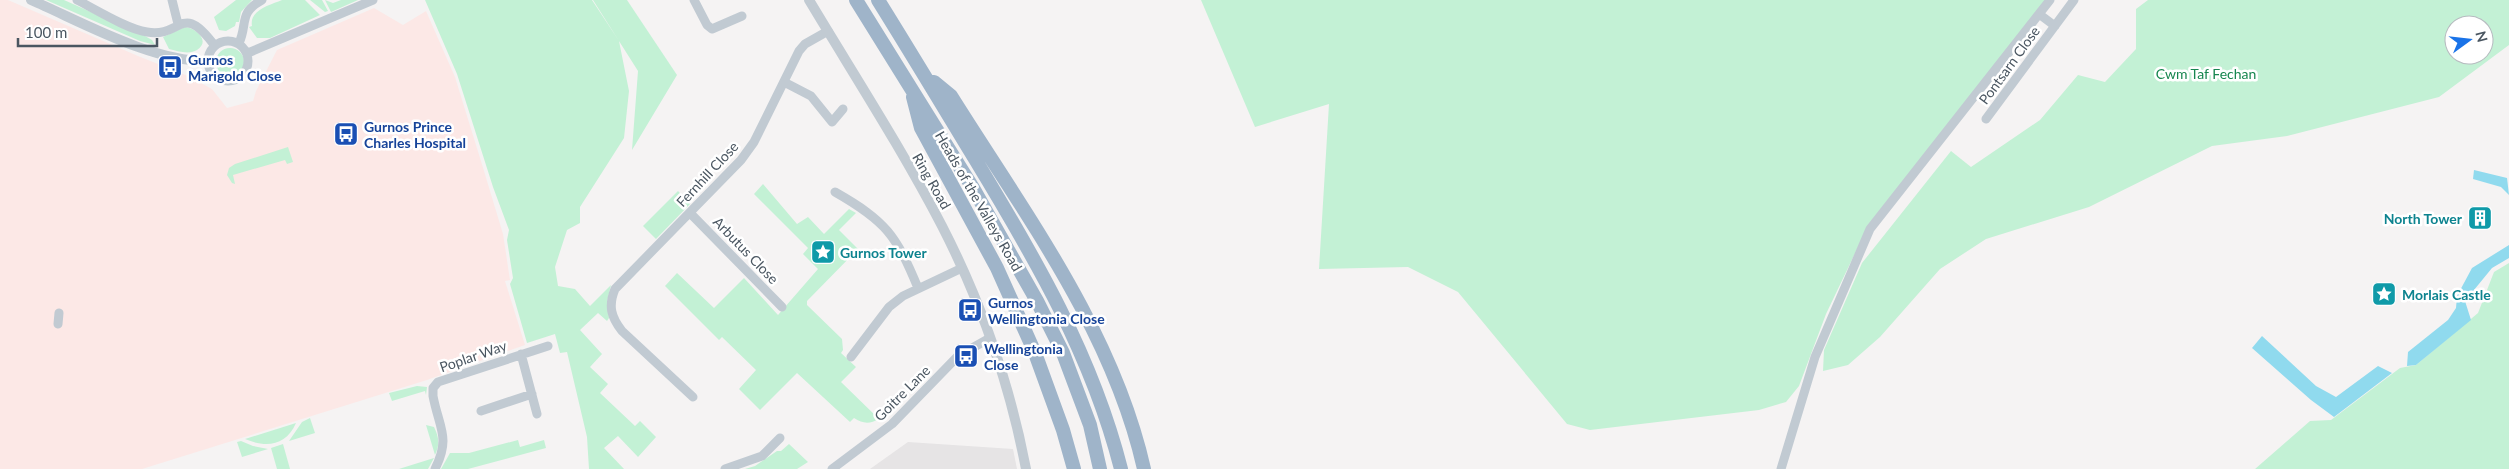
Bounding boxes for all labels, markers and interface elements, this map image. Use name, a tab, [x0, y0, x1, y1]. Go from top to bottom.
scale bar	[18, 15, 156, 47]
north arrow	[2444, 15, 2494, 65]
text: 100 m	[25, 23, 67, 41]
street label: Pontsarn Close	[1975, 23, 2043, 107]
text: N	[2472, 29, 2492, 44]
place label: Gurnos Marigold Close	[188, 51, 282, 84]
bus stop icon: Gurnos Marigold Close	[157, 54, 183, 80]
park label: Cwm Taf Fechan	[2156, 65, 2256, 82]
place label: Gurnos Prince Charles Hospital	[364, 118, 466, 151]
bus stop icon: Gurnos Prince Charles Hospital	[333, 121, 359, 147]
street label: Heads of the Valleys Road	[932, 128, 1026, 274]
street label: Fernhill Close	[672, 138, 742, 210]
street label: Ring Road	[909, 150, 955, 212]
building icon: North Tower	[2467, 205, 2493, 231]
place label: North Tower	[2384, 210, 2463, 227]
street label: Arbutus Close	[710, 213, 782, 287]
place icon: Gurnos Tower	[810, 239, 836, 265]
place label: Gurnos Tower	[840, 244, 927, 261]
place icon: Morlais Castle	[2371, 281, 2397, 307]
place label: Morlais Castle	[2402, 286, 2491, 303]
place label: Gurnos Wellingtonia Close	[988, 294, 1105, 327]
bus stop icon: Gurnos Wellingtonia Close	[957, 297, 983, 323]
street label: Poplar Way	[437, 336, 510, 375]
place label: Wellingtonia Close	[984, 340, 1063, 373]
bus stop icon: Wellingtonia Close	[953, 343, 979, 369]
street label: Goitre Lane	[871, 362, 933, 424]

